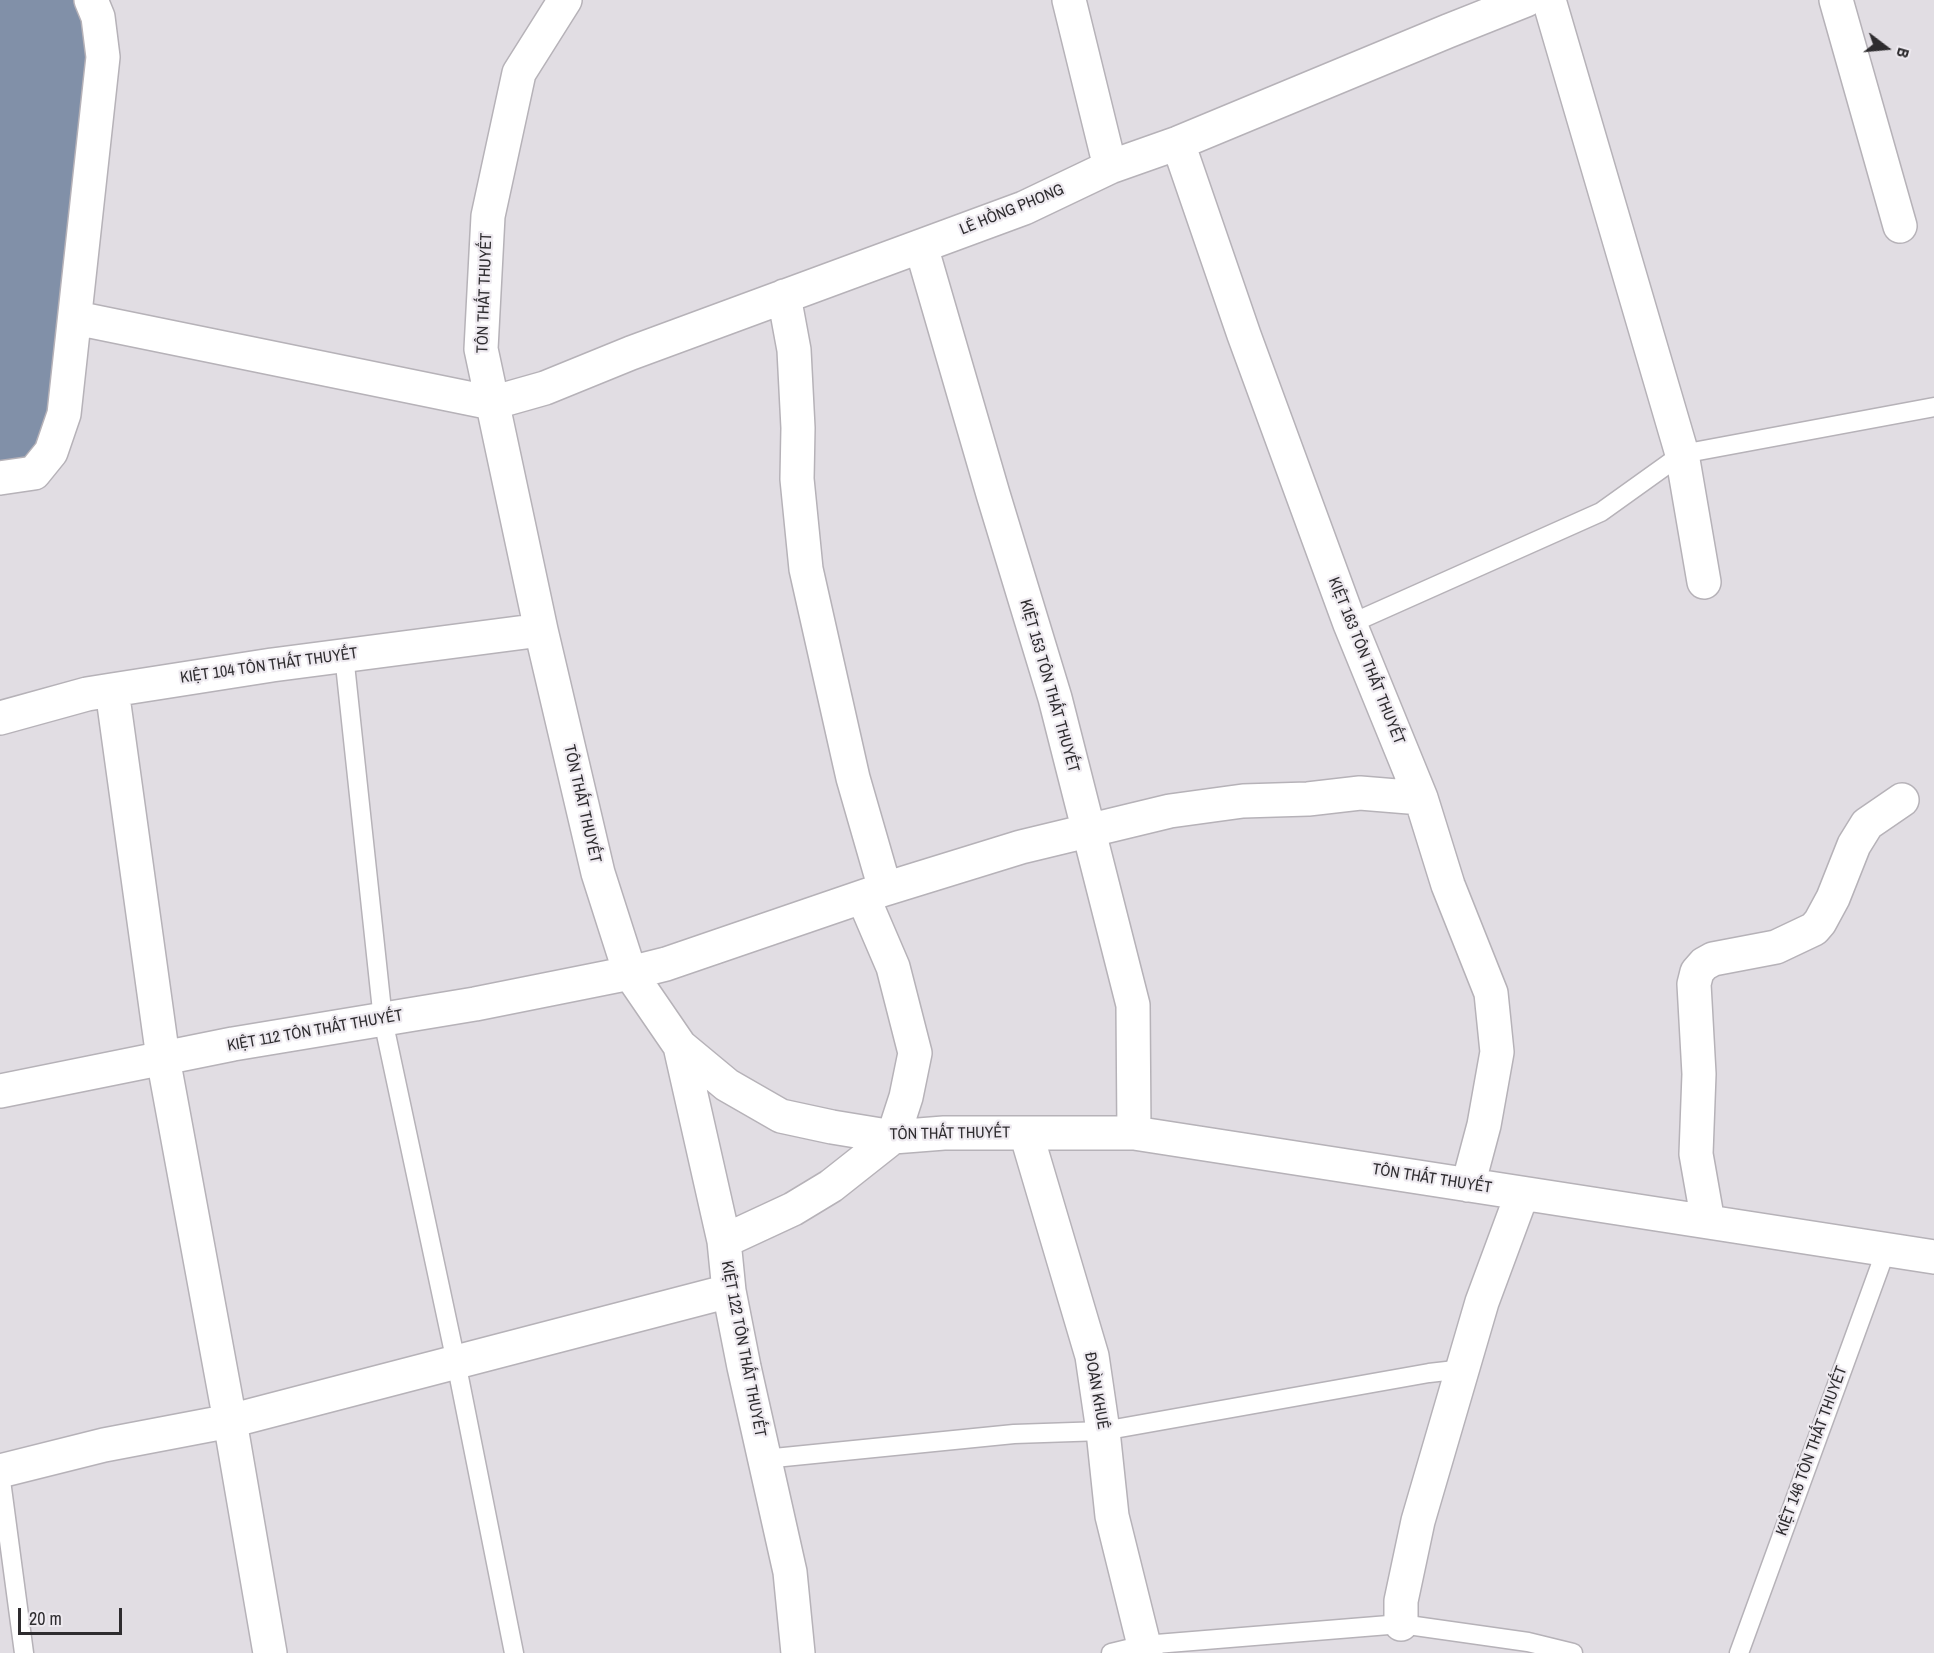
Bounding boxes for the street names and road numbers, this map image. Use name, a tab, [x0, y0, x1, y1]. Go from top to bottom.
street label: LÊ HỒNG PHONG	[957, 180, 1067, 240]
street label: TÔN THẤT THUYẾT	[473, 232, 497, 354]
street label: KIỆT 163 TÔN THẤT THUYẾT	[1324, 574, 1408, 748]
street label: KIỆT 153 TÔN THẤT THUYẾT	[1015, 597, 1083, 775]
street label: KIỆT 104 TÔN THẤT THUYẾT	[179, 644, 359, 688]
street label: TÔN THẤT THUYẾT	[559, 743, 605, 865]
street label: KIỆT 112 TÔN THẤT THUYẾT	[226, 1006, 404, 1056]
street label: TÔN THẤT THUYẾT	[890, 1123, 1010, 1145]
street label: TÔN THẤT THUYẾT	[1371, 1160, 1493, 1198]
street label: KIỆT 122 TÔN THẤT THUYẾT	[717, 1259, 769, 1439]
street label: ĐOÀN KHUÊ	[1080, 1351, 1112, 1431]
street label: KIỆT 146 TÔN THẤT THUYẾT	[1772, 1364, 1852, 1538]

